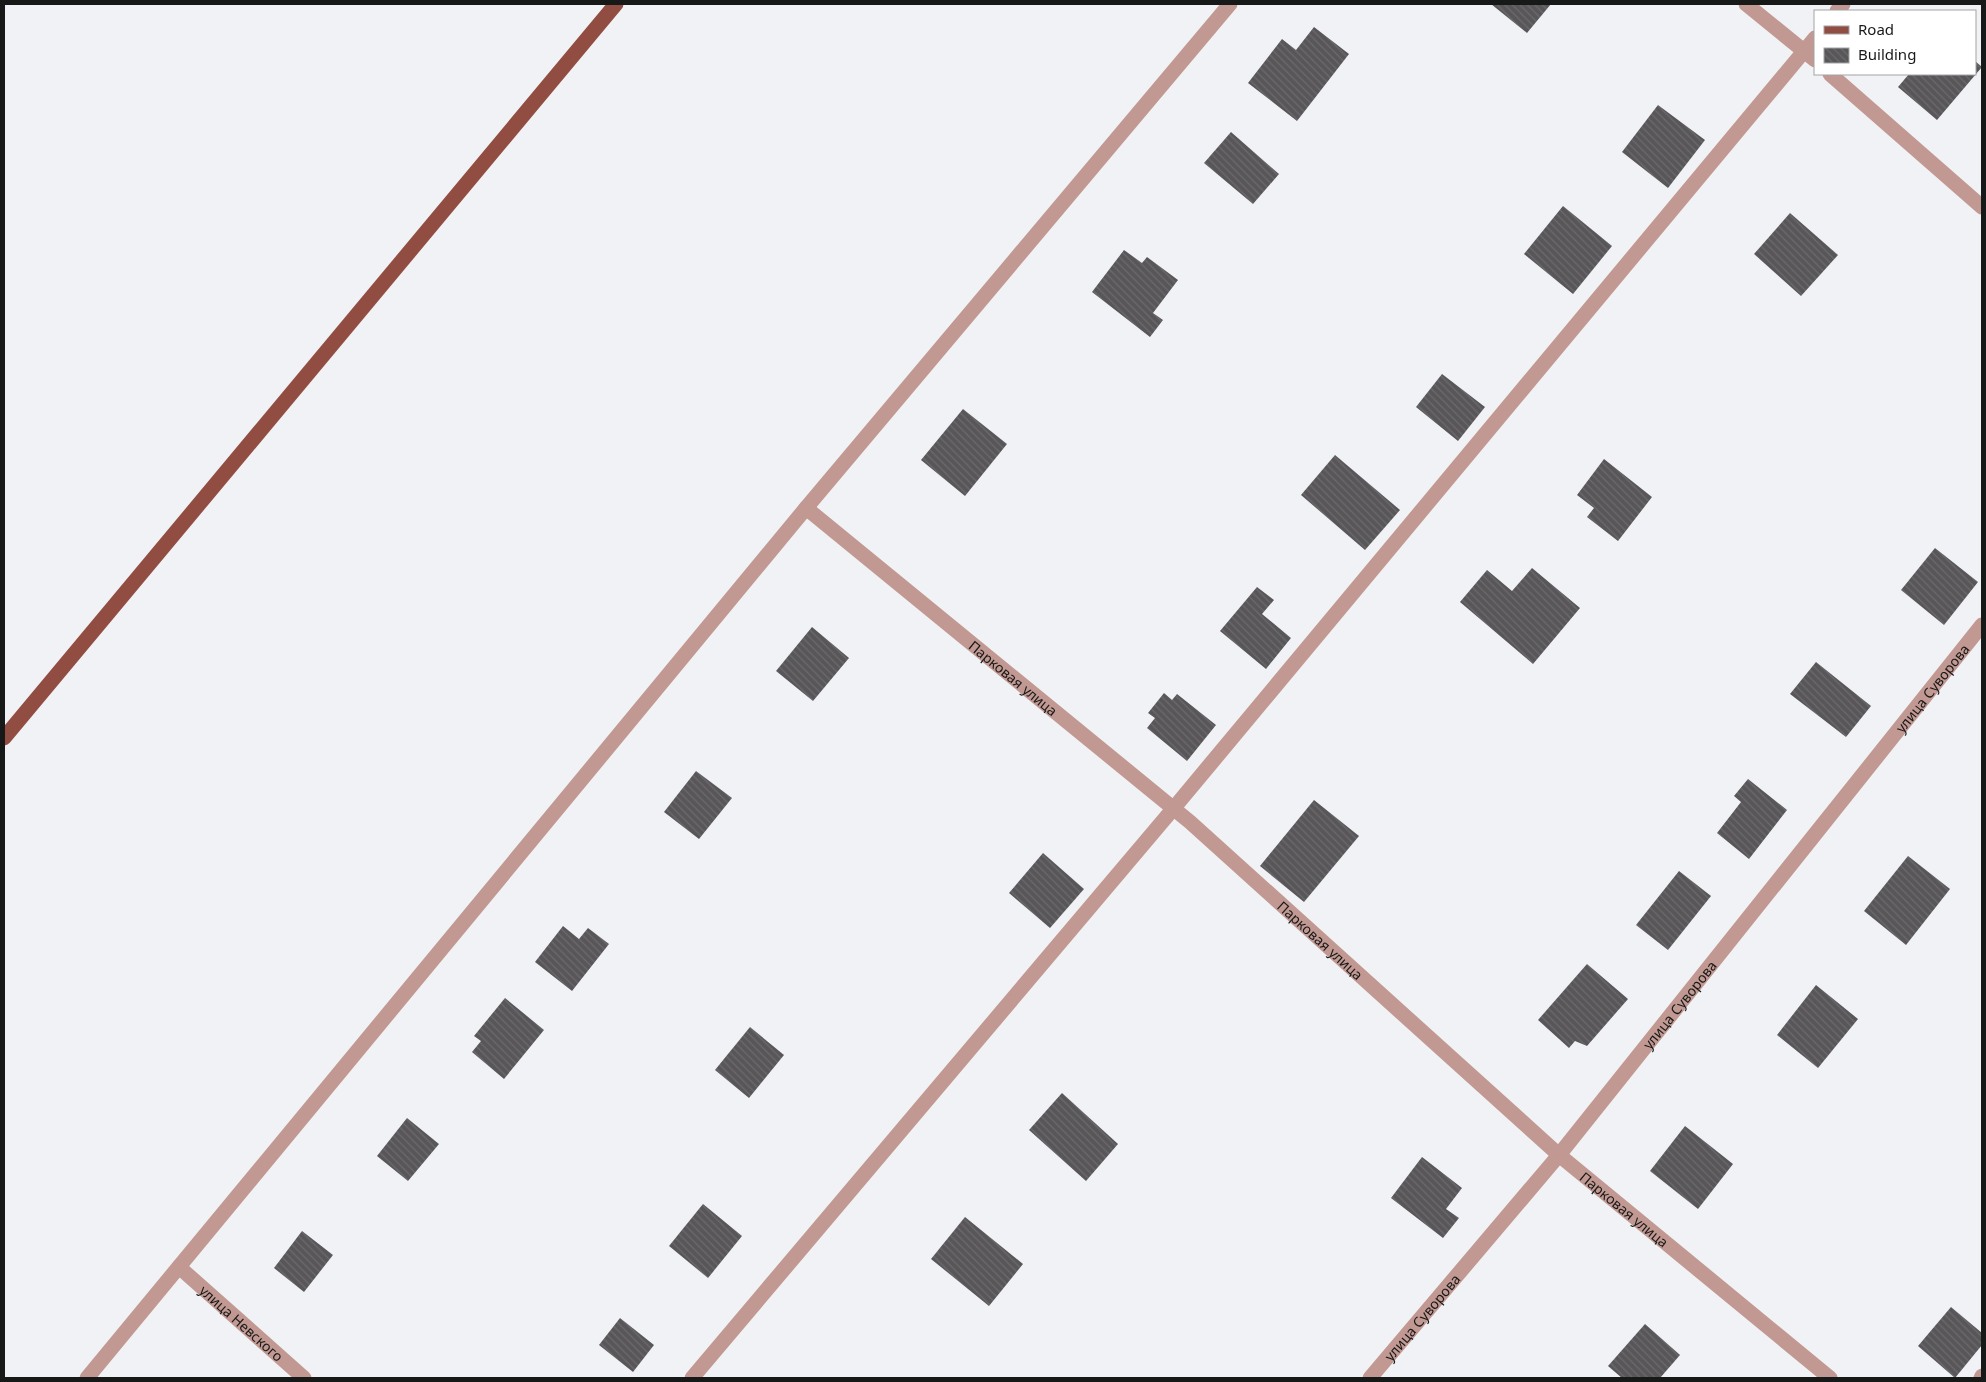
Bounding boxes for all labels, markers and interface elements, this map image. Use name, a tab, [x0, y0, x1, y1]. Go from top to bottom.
legend	[1814, 10, 1976, 75]
text: Road	[1858, 19, 1894, 39]
text: Building	[1858, 44, 1916, 64]
street label: Парковая улица	[965, 636, 1062, 720]
street label: улица Суворова	[1891, 640, 1973, 736]
street label: Парковая улица	[1274, 896, 1368, 984]
street label: улица Суворова	[1638, 956, 1720, 1053]
street label: Парковая улица	[1576, 1167, 1673, 1251]
street label: улица Суворова	[1379, 1270, 1464, 1364]
street label: улица Невского	[196, 1280, 288, 1365]

